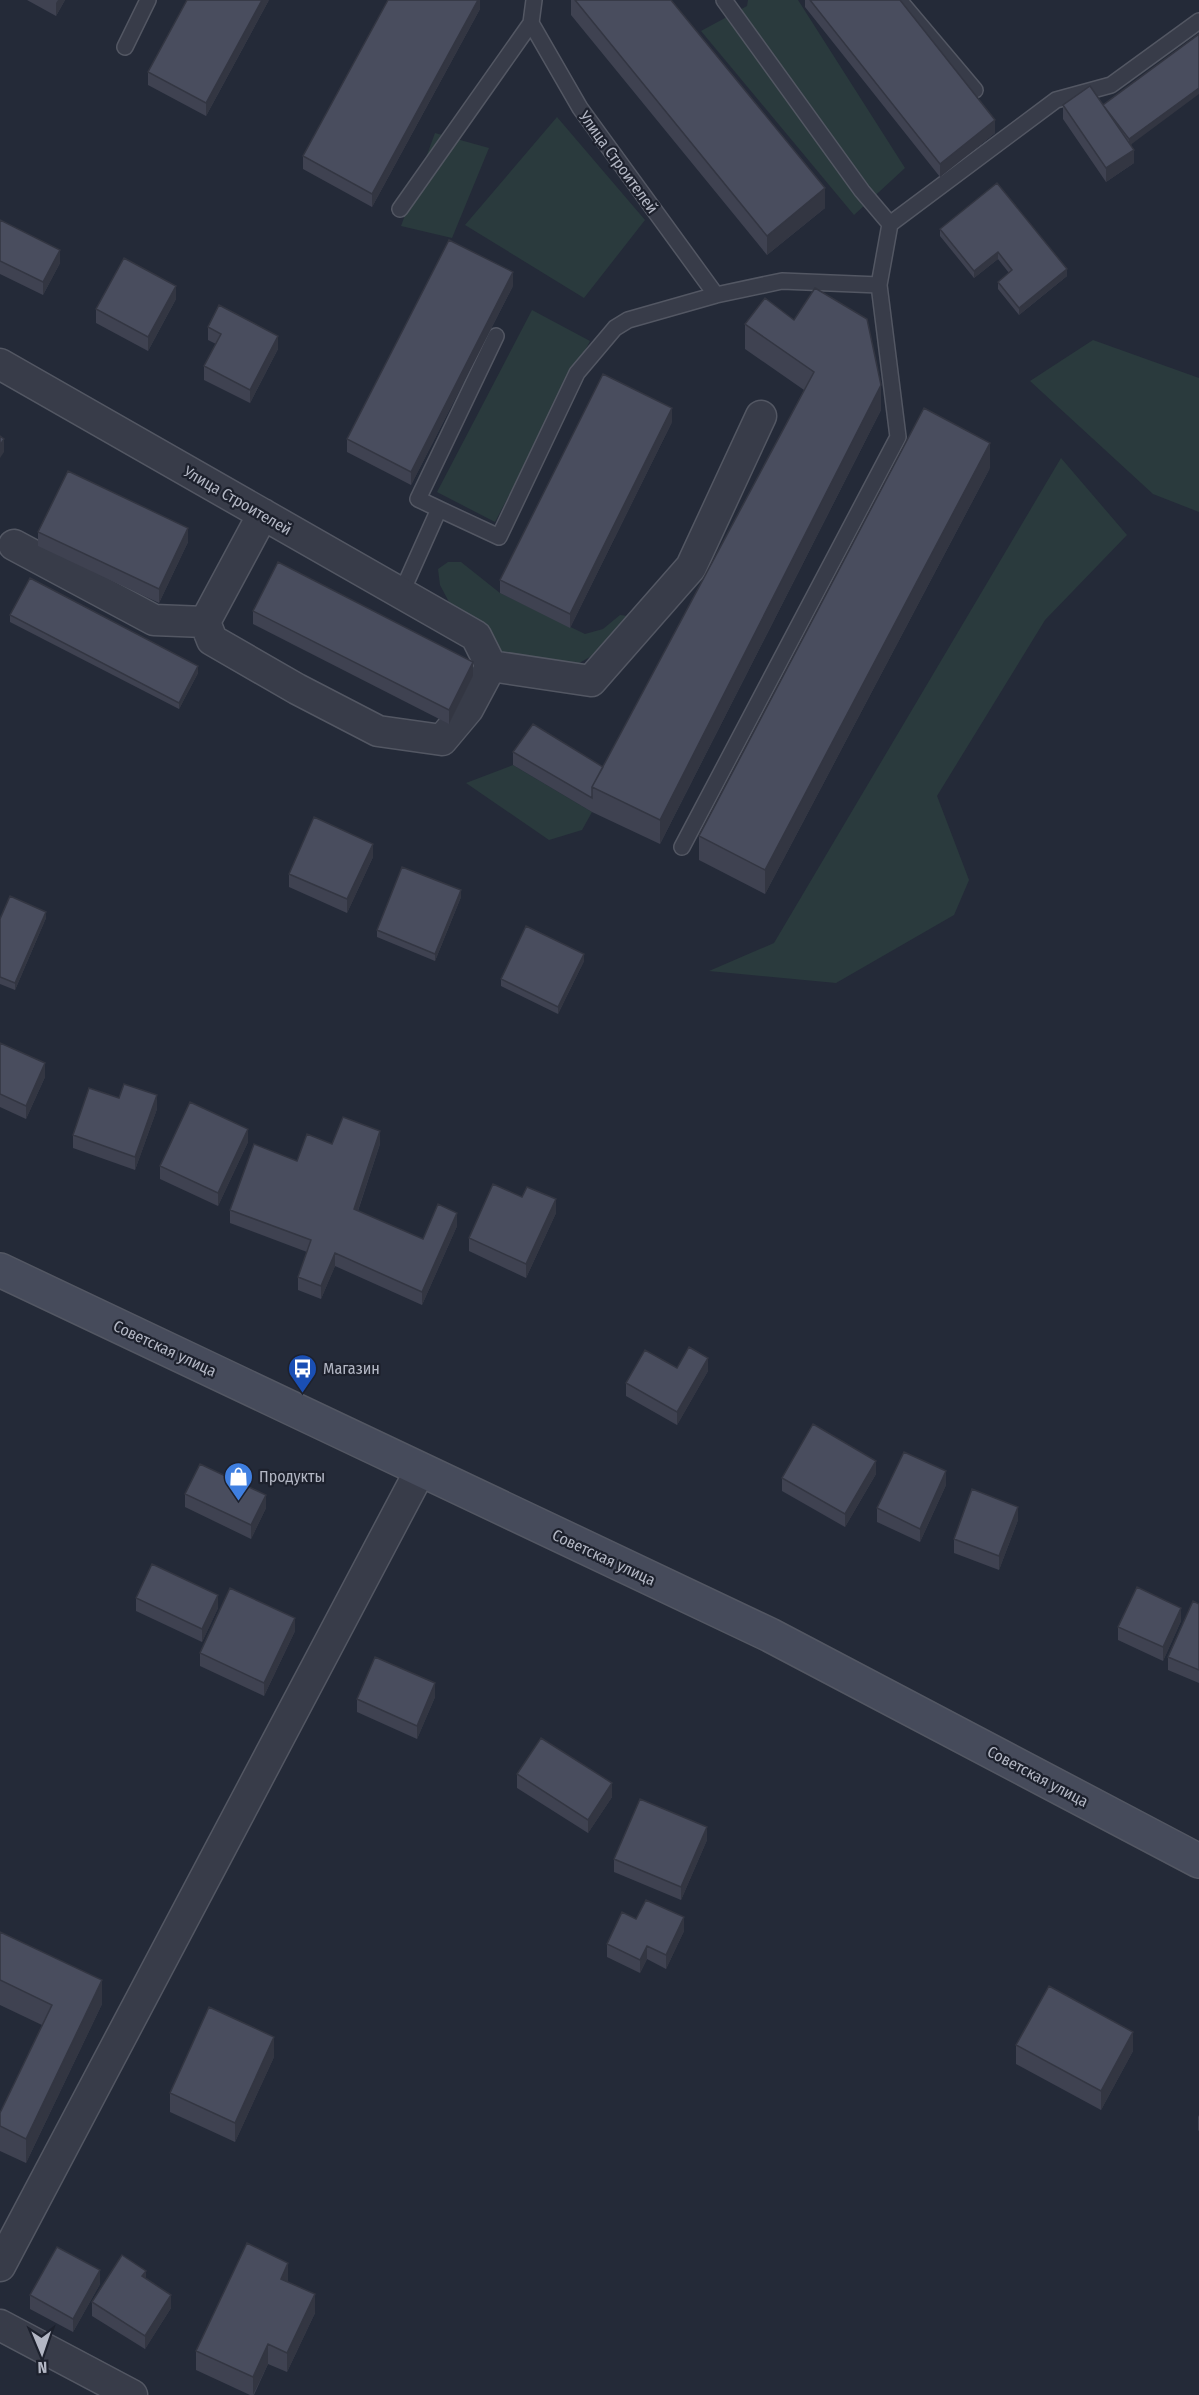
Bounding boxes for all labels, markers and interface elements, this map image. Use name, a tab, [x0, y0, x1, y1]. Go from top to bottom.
street label: Улица Строителей	[575, 107, 662, 217]
street label: Улица Строителей	[179, 461, 295, 539]
street label: Советская улица	[110, 1316, 220, 1381]
bus stop icon: Магазин	[286, 1352, 318, 1394]
place label: Магазин	[323, 1359, 380, 1378]
shop icon: Продукты	[222, 1460, 254, 1502]
place label: Продукты	[259, 1467, 325, 1486]
street label: Советская улица	[549, 1525, 659, 1590]
street label: Советская улица	[984, 1742, 1092, 1811]
north arrow	[12, 2323, 72, 2383]
text: N	[37, 2358, 48, 2377]

